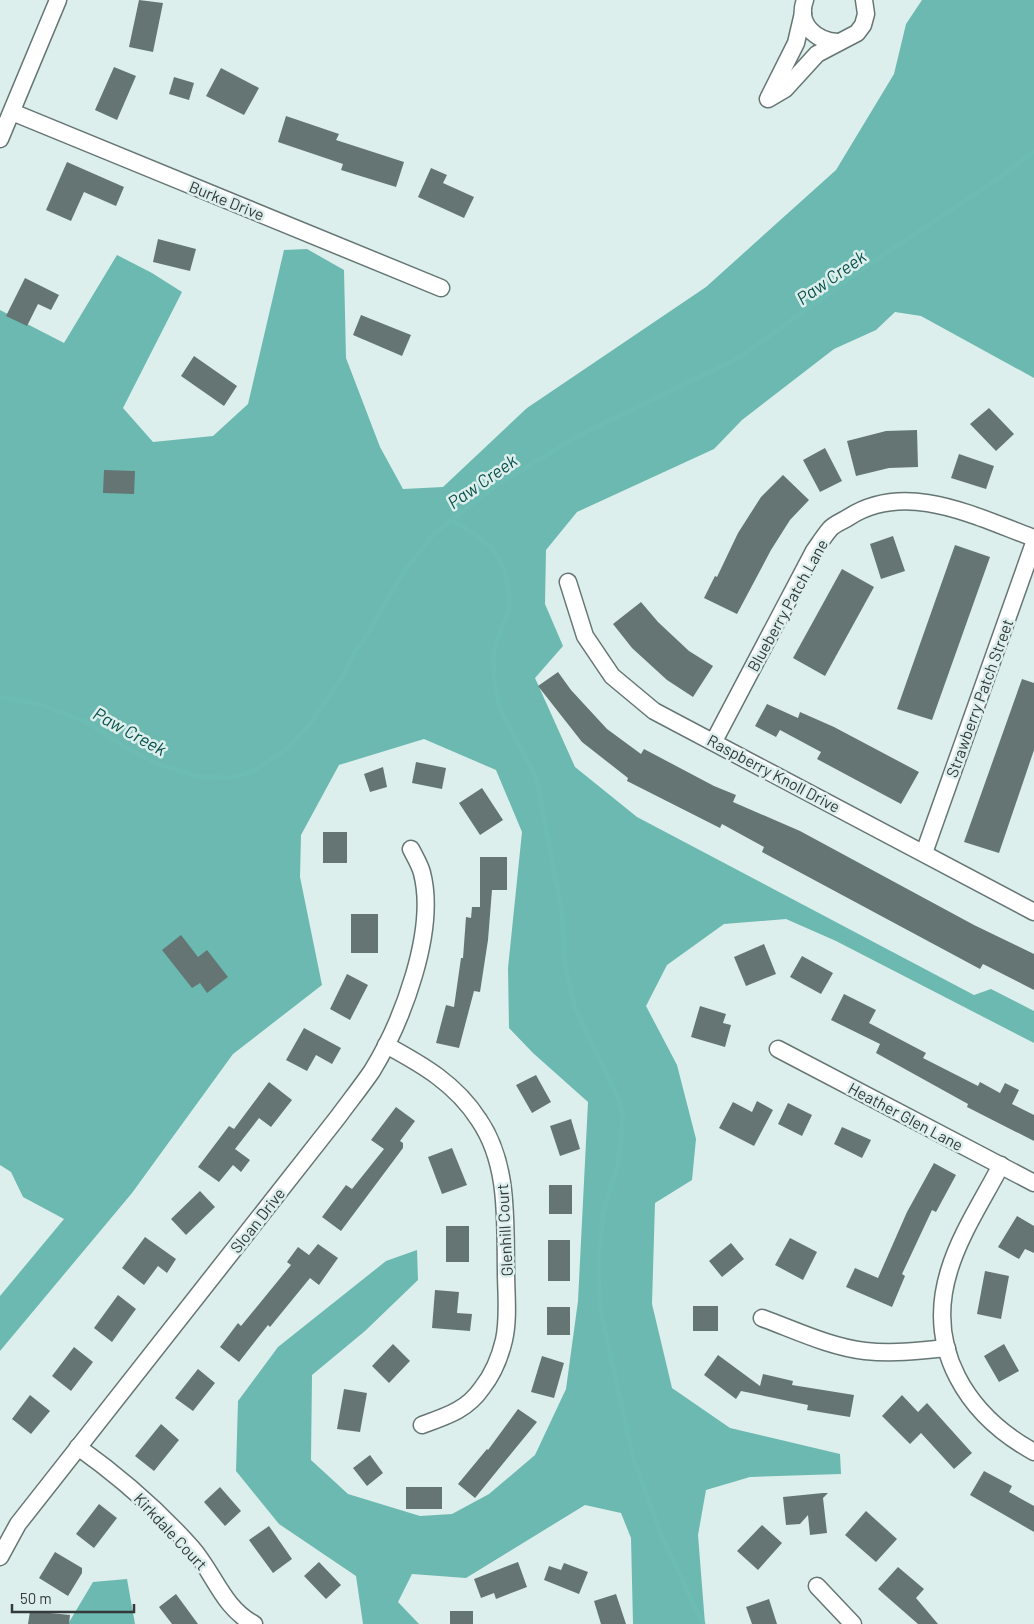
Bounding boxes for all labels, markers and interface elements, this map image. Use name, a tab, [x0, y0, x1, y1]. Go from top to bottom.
street label: Burke Drive	[187, 176, 267, 224]
water label: Paw Creek	[792, 245, 870, 309]
water label: Paw Creek	[443, 449, 521, 513]
street label: Blueberry Patch Lane	[743, 536, 831, 674]
street label: Strawberry Patch Street	[941, 616, 1017, 780]
water label: Paw Creek	[90, 702, 171, 760]
street label: Raspberry Knoll Drive	[704, 730, 844, 816]
street label: Heather Glen Lane	[845, 1078, 967, 1154]
street label: Glenhill Court	[492, 1183, 516, 1277]
street label: Sloan Drive	[226, 1184, 288, 1256]
street label: Kirkdale Court	[130, 1488, 212, 1574]
scale bar	[12, 1582, 135, 1614]
text: 50 m	[20, 1589, 52, 1607]

